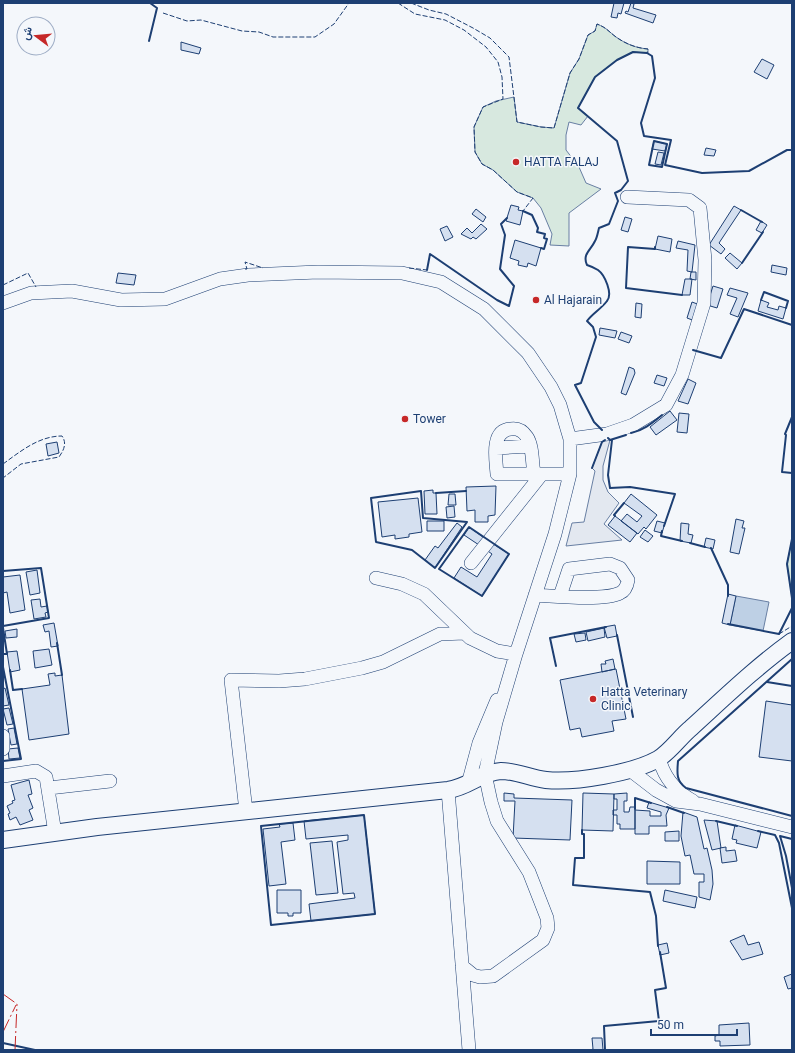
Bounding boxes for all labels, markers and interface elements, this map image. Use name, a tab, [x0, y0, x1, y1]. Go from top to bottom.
north arrow	[16, 16, 56, 56]
text: ش	[19, 25, 35, 42]
place label: HATTA FALAJ	[524, 155, 599, 169]
marker: HATTA FALAJ	[511, 157, 521, 167]
place label: Al Hajarain	[544, 293, 602, 307]
marker: Al Hajarain	[531, 295, 541, 305]
place label: Tower	[413, 412, 446, 426]
marker: Tower	[400, 414, 410, 424]
place label: Hatta Veterinary Clinic	[601, 685, 688, 713]
marker: Hatta Veterinary Clinic	[588, 694, 598, 704]
scale bar	[651, 1011, 737, 1037]
text: 50 m	[657, 1018, 684, 1032]

